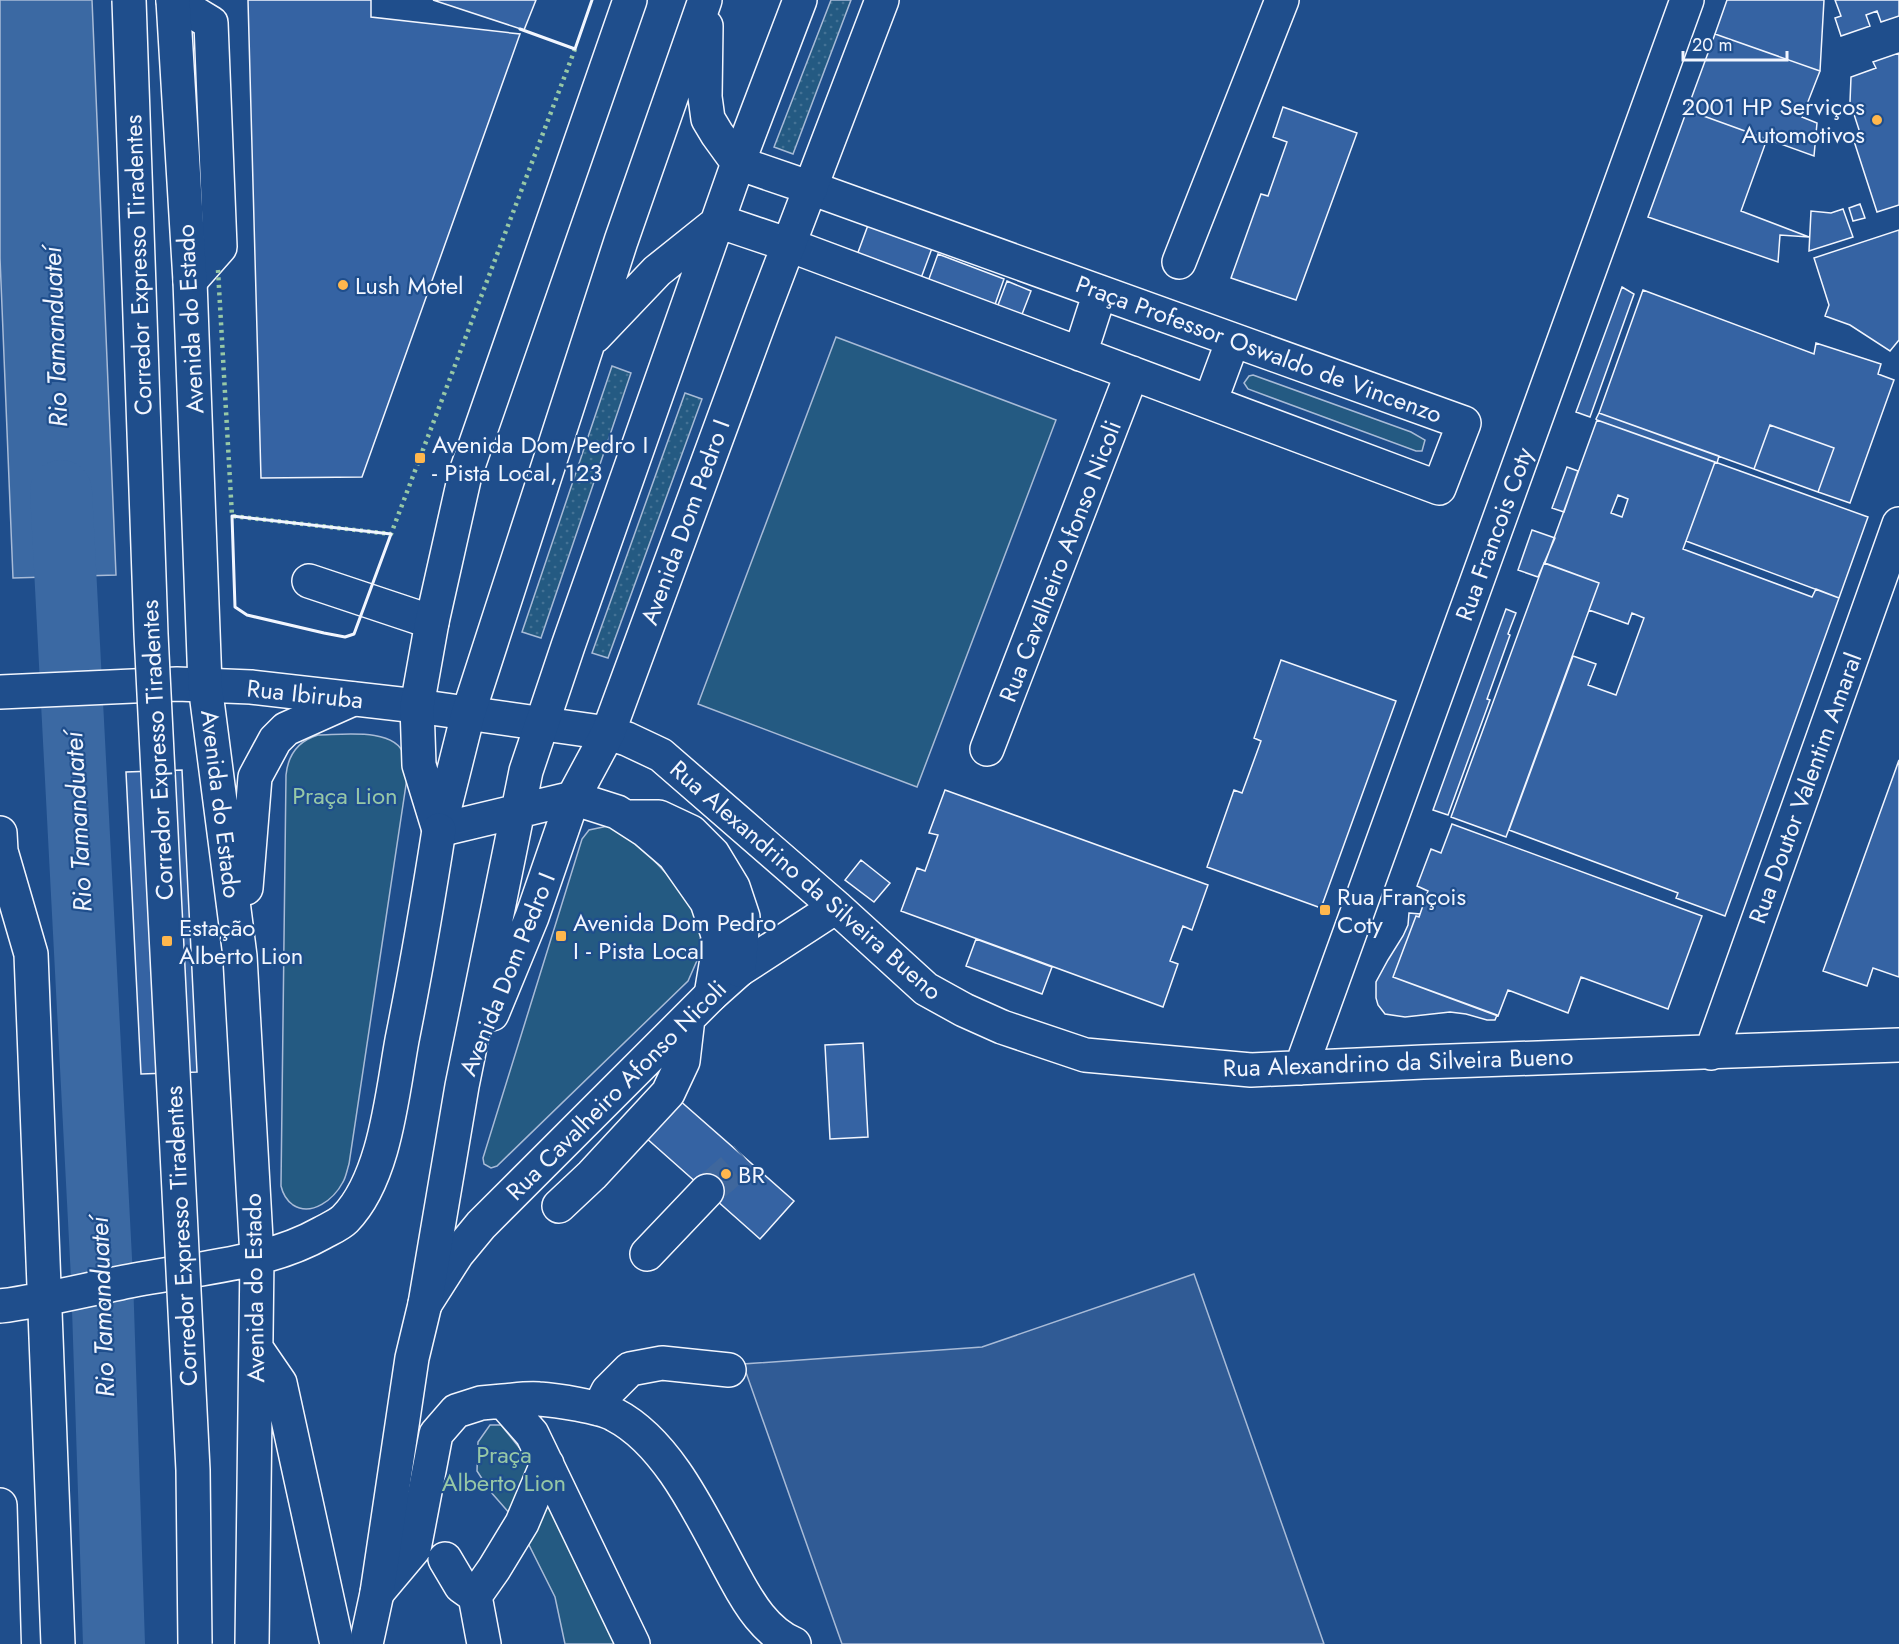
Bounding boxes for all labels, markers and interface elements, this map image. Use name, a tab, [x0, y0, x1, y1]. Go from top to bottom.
scale bar	[1683, 24, 1786, 62]
text: 20 m	[1692, 32, 1732, 58]
place label: 2001 HP Serviços Automotivos	[1682, 89, 1865, 152]
marker: 2001 HP Serviços Automotivos	[1870, 113, 1884, 127]
street label: Corredor Expresso Tiradentes	[115, 114, 161, 416]
street label: Avenida do Estado	[168, 224, 212, 414]
water label: Rio Tamanduateí	[33, 243, 77, 428]
street label: Praça Professor Oswaldo de Vincenzo	[1071, 266, 1447, 432]
place label: Lush Motel	[355, 268, 464, 303]
marker: Lush Motel	[336, 278, 350, 292]
street label: Avenida Dom Pedro I	[632, 414, 738, 630]
street label: Rua Cavalheiro Afonso Nicoli	[990, 415, 1130, 707]
place label: Avenida Dom Pedro I - Pista Local, 123	[432, 427, 648, 490]
street label: Rua Francois Coty	[1446, 442, 1542, 626]
marker: Avenida Dom Pedro I - Pista Local, 123	[413, 451, 427, 465]
street label: Corredor Expresso Tiradentes	[132, 599, 182, 901]
street label: Rua Doutor Valentim Amaral	[1740, 648, 1870, 928]
street label: Rua Ibiruba	[245, 670, 365, 718]
street label: Avenida do Estado	[192, 708, 250, 900]
water label: Rio Tamanduateí	[54, 727, 102, 913]
street label: Rua Alexandrino da Silveira Bueno	[662, 752, 950, 1008]
park label: Praça Lion	[292, 778, 398, 813]
street label: Avenida Dom Pedro I	[450, 867, 564, 1081]
place label: Rua François Coty	[1337, 879, 1466, 942]
marker: Rua François Coty	[1318, 903, 1332, 917]
place label: Avenida Dom Pedro I - Pista Local	[573, 905, 776, 968]
place label: Estação Alberto Lion	[179, 910, 303, 973]
marker: Avenida Dom Pedro I - Pista Local	[554, 929, 568, 943]
marker: Estação Alberto Lion	[160, 934, 174, 948]
street label: Rua Cavalheiro Afonso Nicoli	[498, 972, 734, 1208]
street label: Rua Alexandrino da Silveira Bueno	[1222, 1038, 1574, 1086]
street label: Corredor Expresso Tiradentes	[156, 1085, 206, 1387]
place label: BR	[738, 1157, 765, 1192]
marker: BR	[719, 1167, 733, 1181]
street label: Avenida do Estado	[235, 1193, 273, 1383]
water label: Rio Tamanduateí	[80, 1213, 124, 1398]
park label: Praça Alberto Lion	[442, 1437, 566, 1500]

